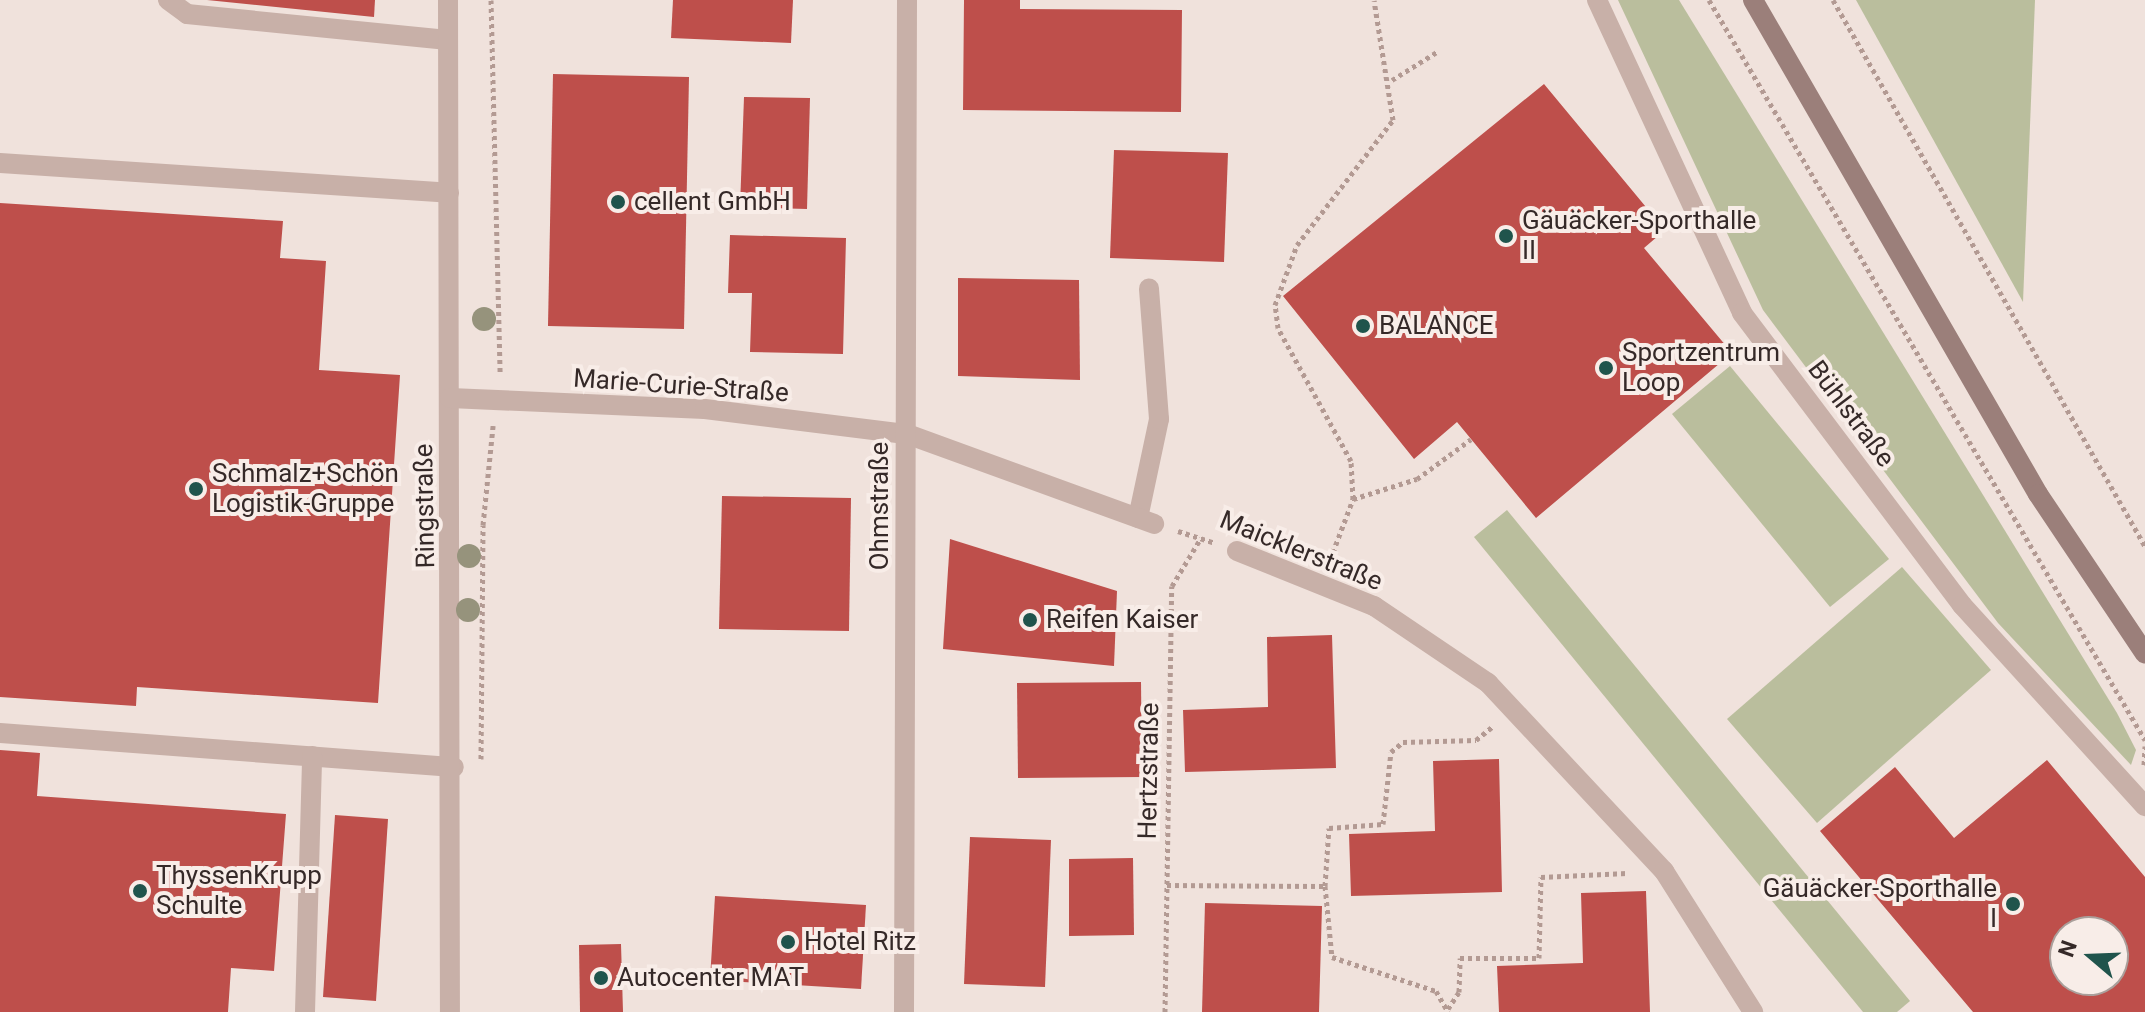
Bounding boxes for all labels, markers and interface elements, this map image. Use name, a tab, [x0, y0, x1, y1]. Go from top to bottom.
place label: cellent GmbH	[634, 186, 791, 218]
marker: cellent GmbH	[609, 193, 627, 211]
place label: Gäuäcker-Sporthalle II	[1522, 205, 1756, 266]
marker: Gäuäcker-Sporthalle II	[1497, 227, 1515, 245]
place label: BALANCE	[1379, 310, 1494, 342]
marker: BALANCE	[1354, 317, 1372, 335]
place label: Sportzentrum Loop	[1622, 337, 1780, 398]
street label: Bühlstraße	[1801, 355, 1901, 473]
marker: Sportzentrum Loop	[1597, 359, 1615, 377]
street label: Marie-Curie-Straße	[572, 363, 790, 409]
street label: Ohmstraße	[864, 442, 896, 570]
street label: Ringstraße	[408, 443, 442, 569]
place label: Schmalz+Schön Logistik-Gruppe	[212, 458, 399, 520]
marker: Schmalz+Schön Logistik-Gruppe	[187, 480, 205, 498]
street label: Maicklerstraße	[1215, 504, 1387, 598]
place label: Reifen Kaiser	[1046, 604, 1198, 636]
marker: Reifen Kaiser	[1021, 611, 1039, 629]
street label: Hertzstraße	[1132, 702, 1166, 840]
place label: ThyssenKrupp Schulte	[156, 860, 322, 922]
place label: Gäuäcker-Sporthalle I	[1763, 873, 1997, 934]
marker: ThyssenKrupp Schulte	[131, 882, 149, 900]
marker: Gäuäcker-Sporthalle I	[2004, 895, 2022, 913]
north arrow	[2049, 916, 2129, 996]
place label: Hotel Ritz	[804, 926, 916, 958]
marker: Hotel Ritz	[779, 933, 797, 951]
text: N	[2053, 937, 2082, 960]
place label: Autocenter MAT	[617, 962, 804, 994]
marker: Autocenter MAT	[592, 969, 610, 987]

